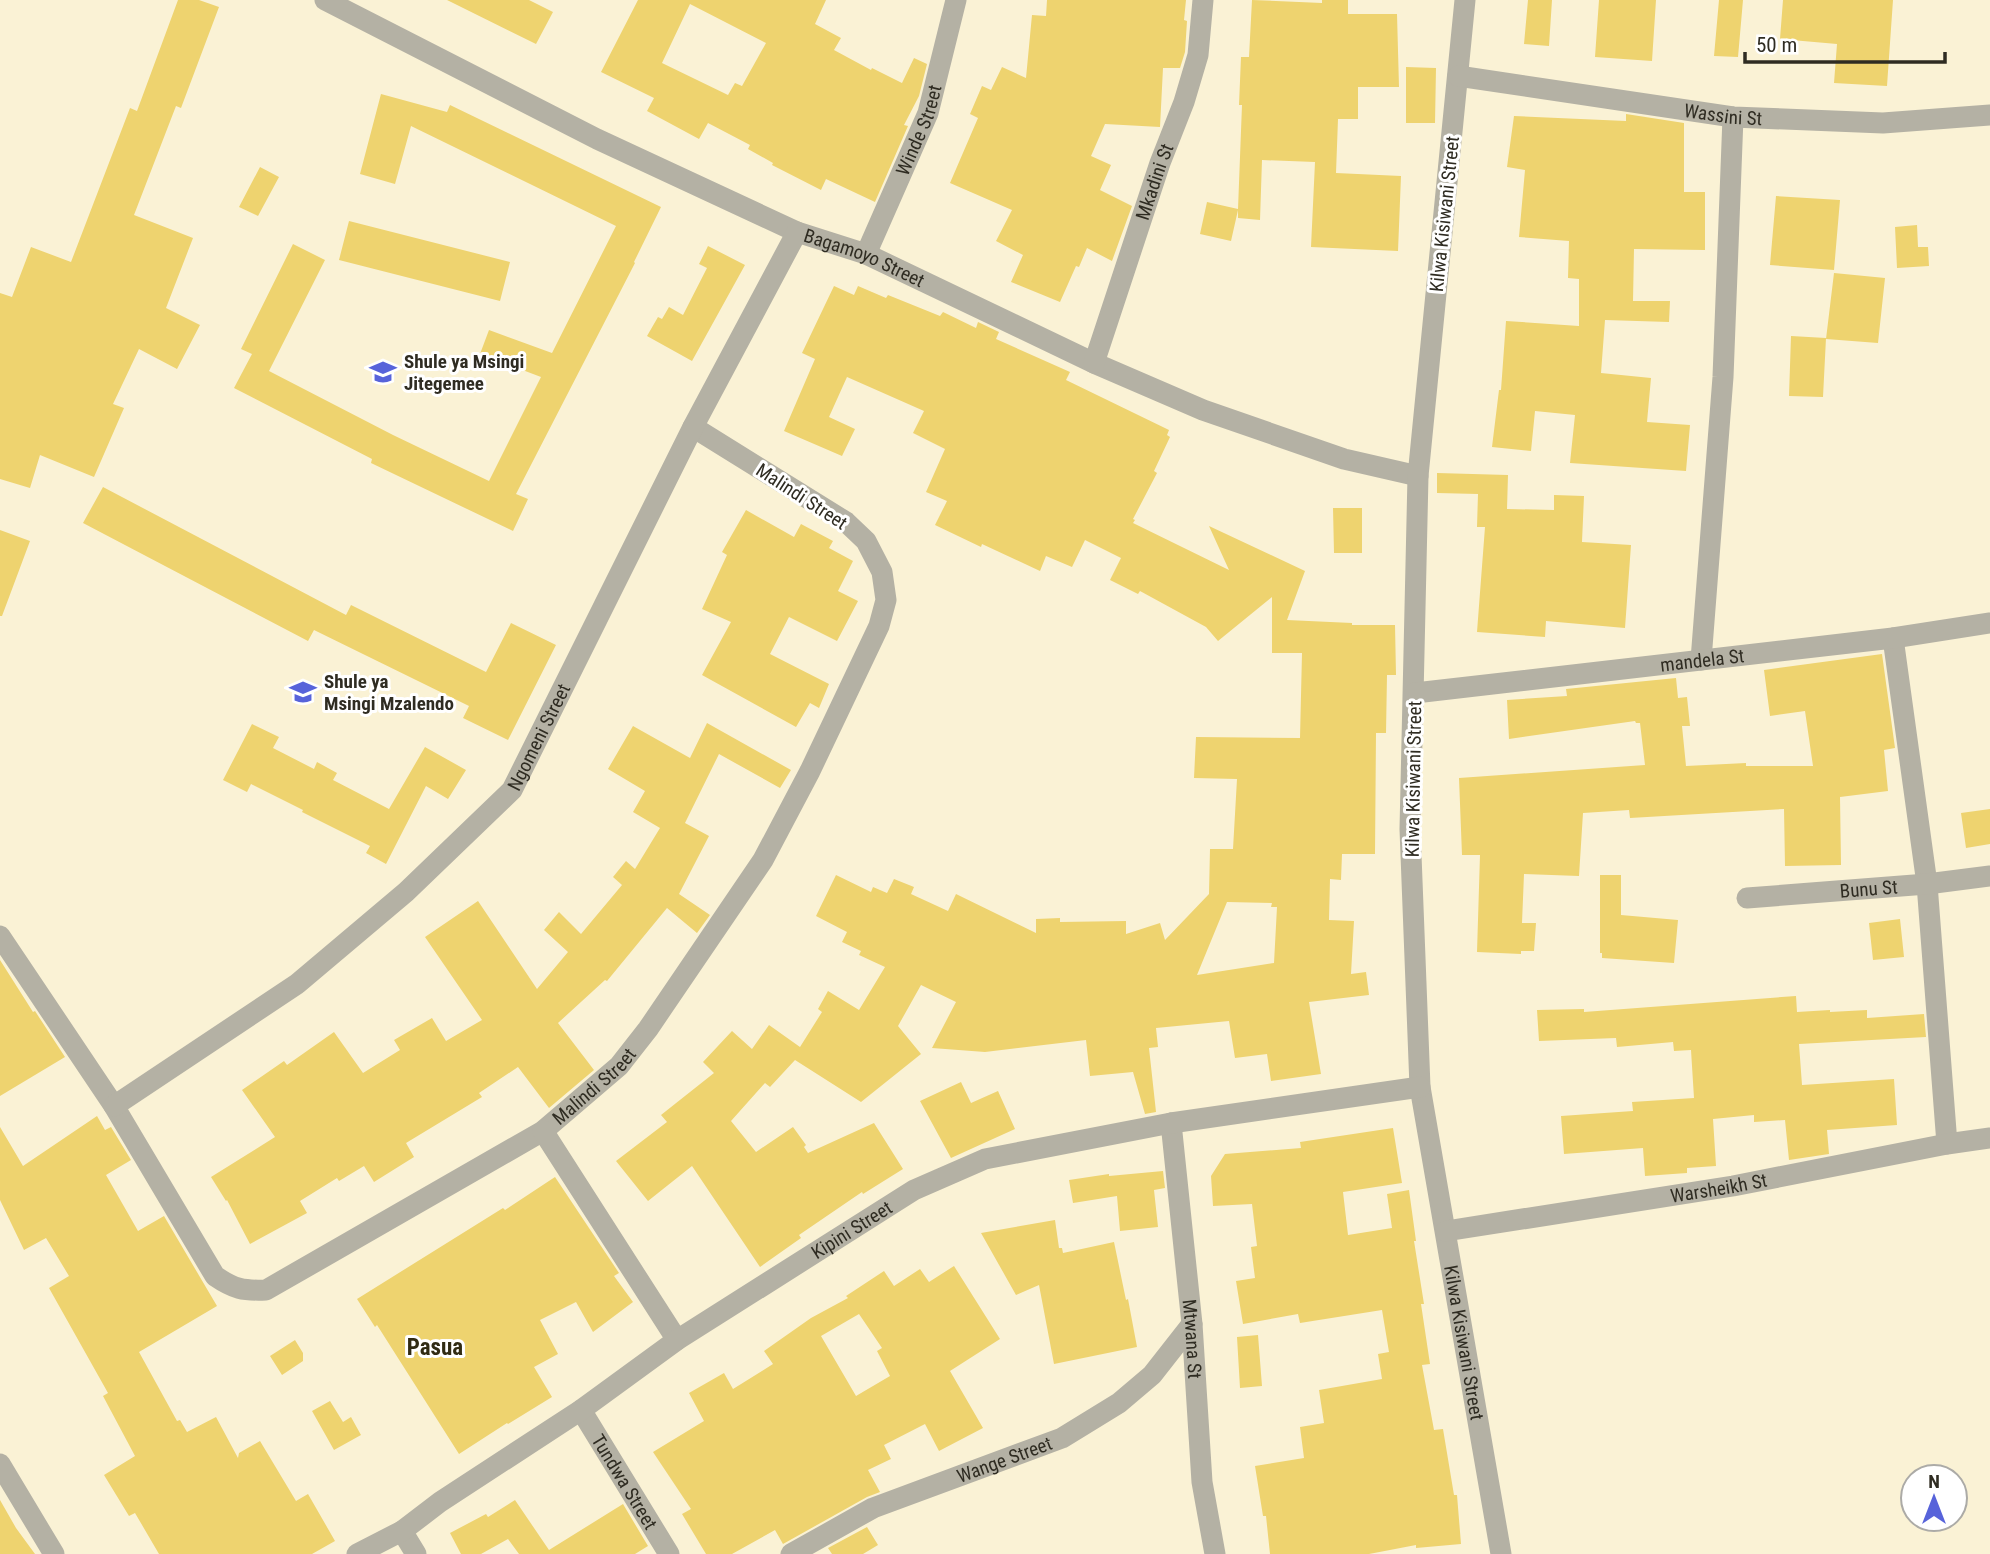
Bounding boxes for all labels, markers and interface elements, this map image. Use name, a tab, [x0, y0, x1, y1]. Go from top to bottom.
scale bar	[1745, 21, 1944, 65]
text: 50 m	[1756, 33, 1797, 57]
street label: Winde Street	[891, 83, 947, 179]
street label: Wassini St	[1683, 99, 1763, 130]
street label: Kilwa Kisiwani Street	[1425, 135, 1464, 293]
street label: Mkadini St	[1131, 140, 1179, 223]
street label: Bagamoyo Street	[801, 224, 928, 292]
place label: Shule ya Msingi Jitegemee	[404, 350, 524, 395]
school or university icon: Shule ya Msingi Jitegemee	[368, 357, 398, 387]
street label: Malindi Street	[752, 458, 852, 534]
street label: mandela St	[1659, 644, 1745, 677]
place label: Shule ya Msingi Mzalendo	[324, 670, 454, 715]
school or university icon: Shule ya Msingi Mzalendo	[288, 677, 318, 707]
street label: Ngomeni Street	[503, 680, 575, 794]
street label: Kilwa Kisiwani Street	[1401, 701, 1426, 857]
street label: Bunu St	[1839, 875, 1898, 903]
street label: Malindi Street	[548, 1043, 641, 1130]
street label: Warsheikh St	[1669, 1169, 1769, 1208]
street label: Kipini Street	[807, 1196, 896, 1264]
street label: Kilwa Kisiwani Street	[1439, 1263, 1489, 1422]
street label: Mtwana St	[1177, 1298, 1206, 1379]
district label: Pasua	[407, 1334, 463, 1361]
street label: Tundwa Street	[587, 1430, 662, 1534]
street label: Wange Street	[954, 1432, 1055, 1488]
north arrow	[1899, 1463, 1969, 1533]
text: N	[1928, 1470, 1940, 1493]

